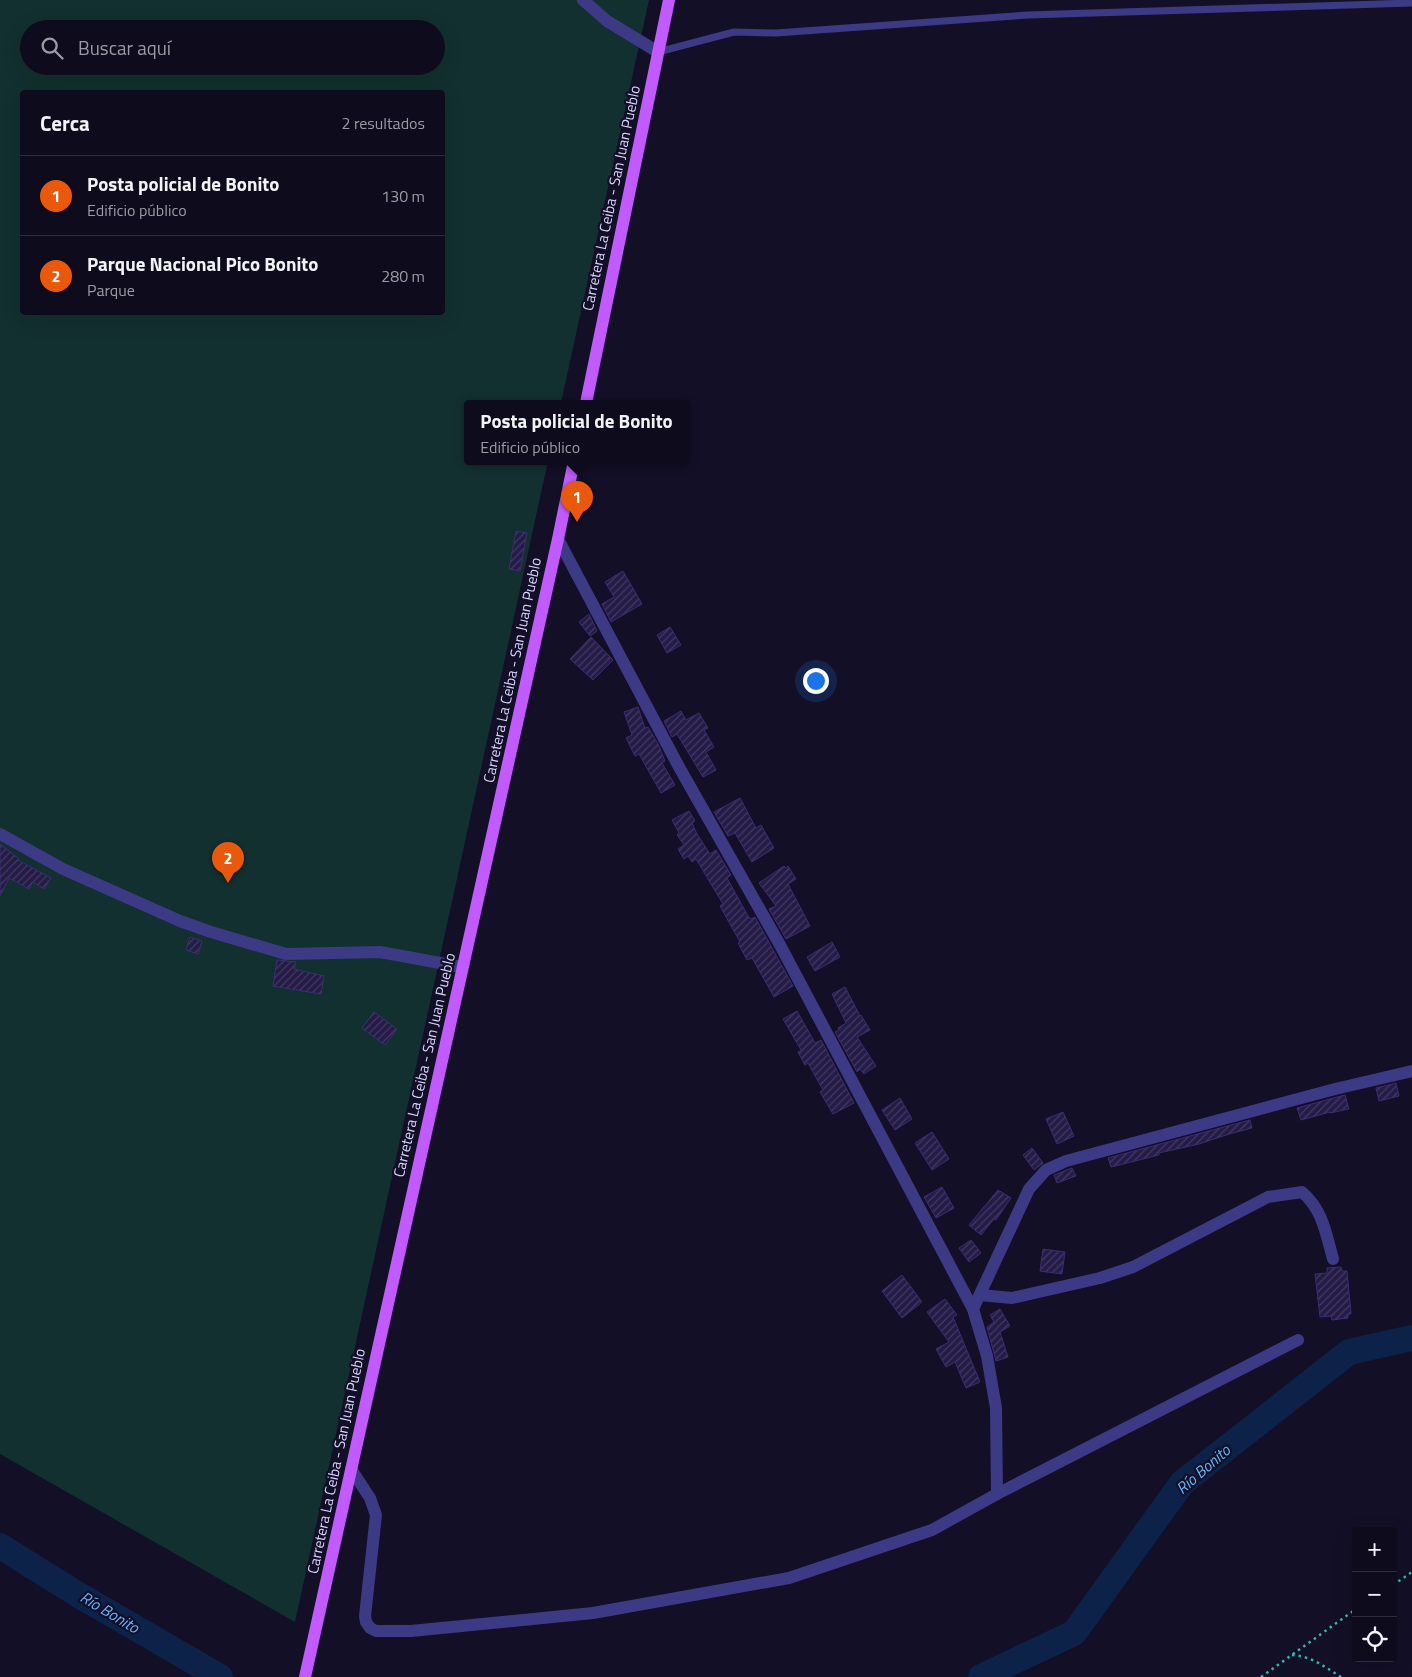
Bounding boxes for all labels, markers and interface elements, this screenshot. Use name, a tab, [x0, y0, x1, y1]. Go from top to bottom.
search box	[20, 20, 445, 75]
text: Buscar aquí	[78, 33, 171, 62]
icon: search	[38, 34, 66, 62]
street label: Carretera La Ceiba - San Juan Pueblo	[576, 83, 646, 313]
text: Cerca	[40, 107, 90, 139]
text: 2 resultados	[341, 111, 425, 135]
text: Posta policial de Bonito	[87, 169, 279, 198]
text: 1	[52, 184, 60, 208]
text: 130 m	[381, 184, 425, 208]
text: Edificio público	[87, 198, 187, 222]
text: Parque Nacional Pico Bonito	[87, 249, 318, 278]
text: 2	[52, 264, 60, 288]
text: 280 m	[381, 264, 425, 288]
text: Parque	[87, 278, 135, 302]
popup	[464, 400, 689, 465]
text: Posta policial de Bonito	[480, 406, 673, 435]
text: Edificio público	[480, 435, 580, 459]
pin: 1	[561, 481, 593, 522]
street label: Carretera La Ceiba - San Juan Pueblo	[477, 555, 547, 785]
your location	[803, 668, 829, 694]
pin: 2	[212, 842, 244, 883]
street label: Carretera La Ceiba - San Juan Pueblo	[387, 950, 461, 1179]
street label: Carretera La Ceiba - San Juan Pueblo	[301, 1346, 371, 1576]
water label: Río Bonito	[1171, 1438, 1236, 1499]
map controls	[1352, 1527, 1397, 1662]
button: +	[1352, 1527, 1397, 1572]
button: −	[1352, 1572, 1397, 1617]
water label: Río Bonito	[76, 1585, 145, 1640]
button: locate	[1352, 1617, 1397, 1662]

